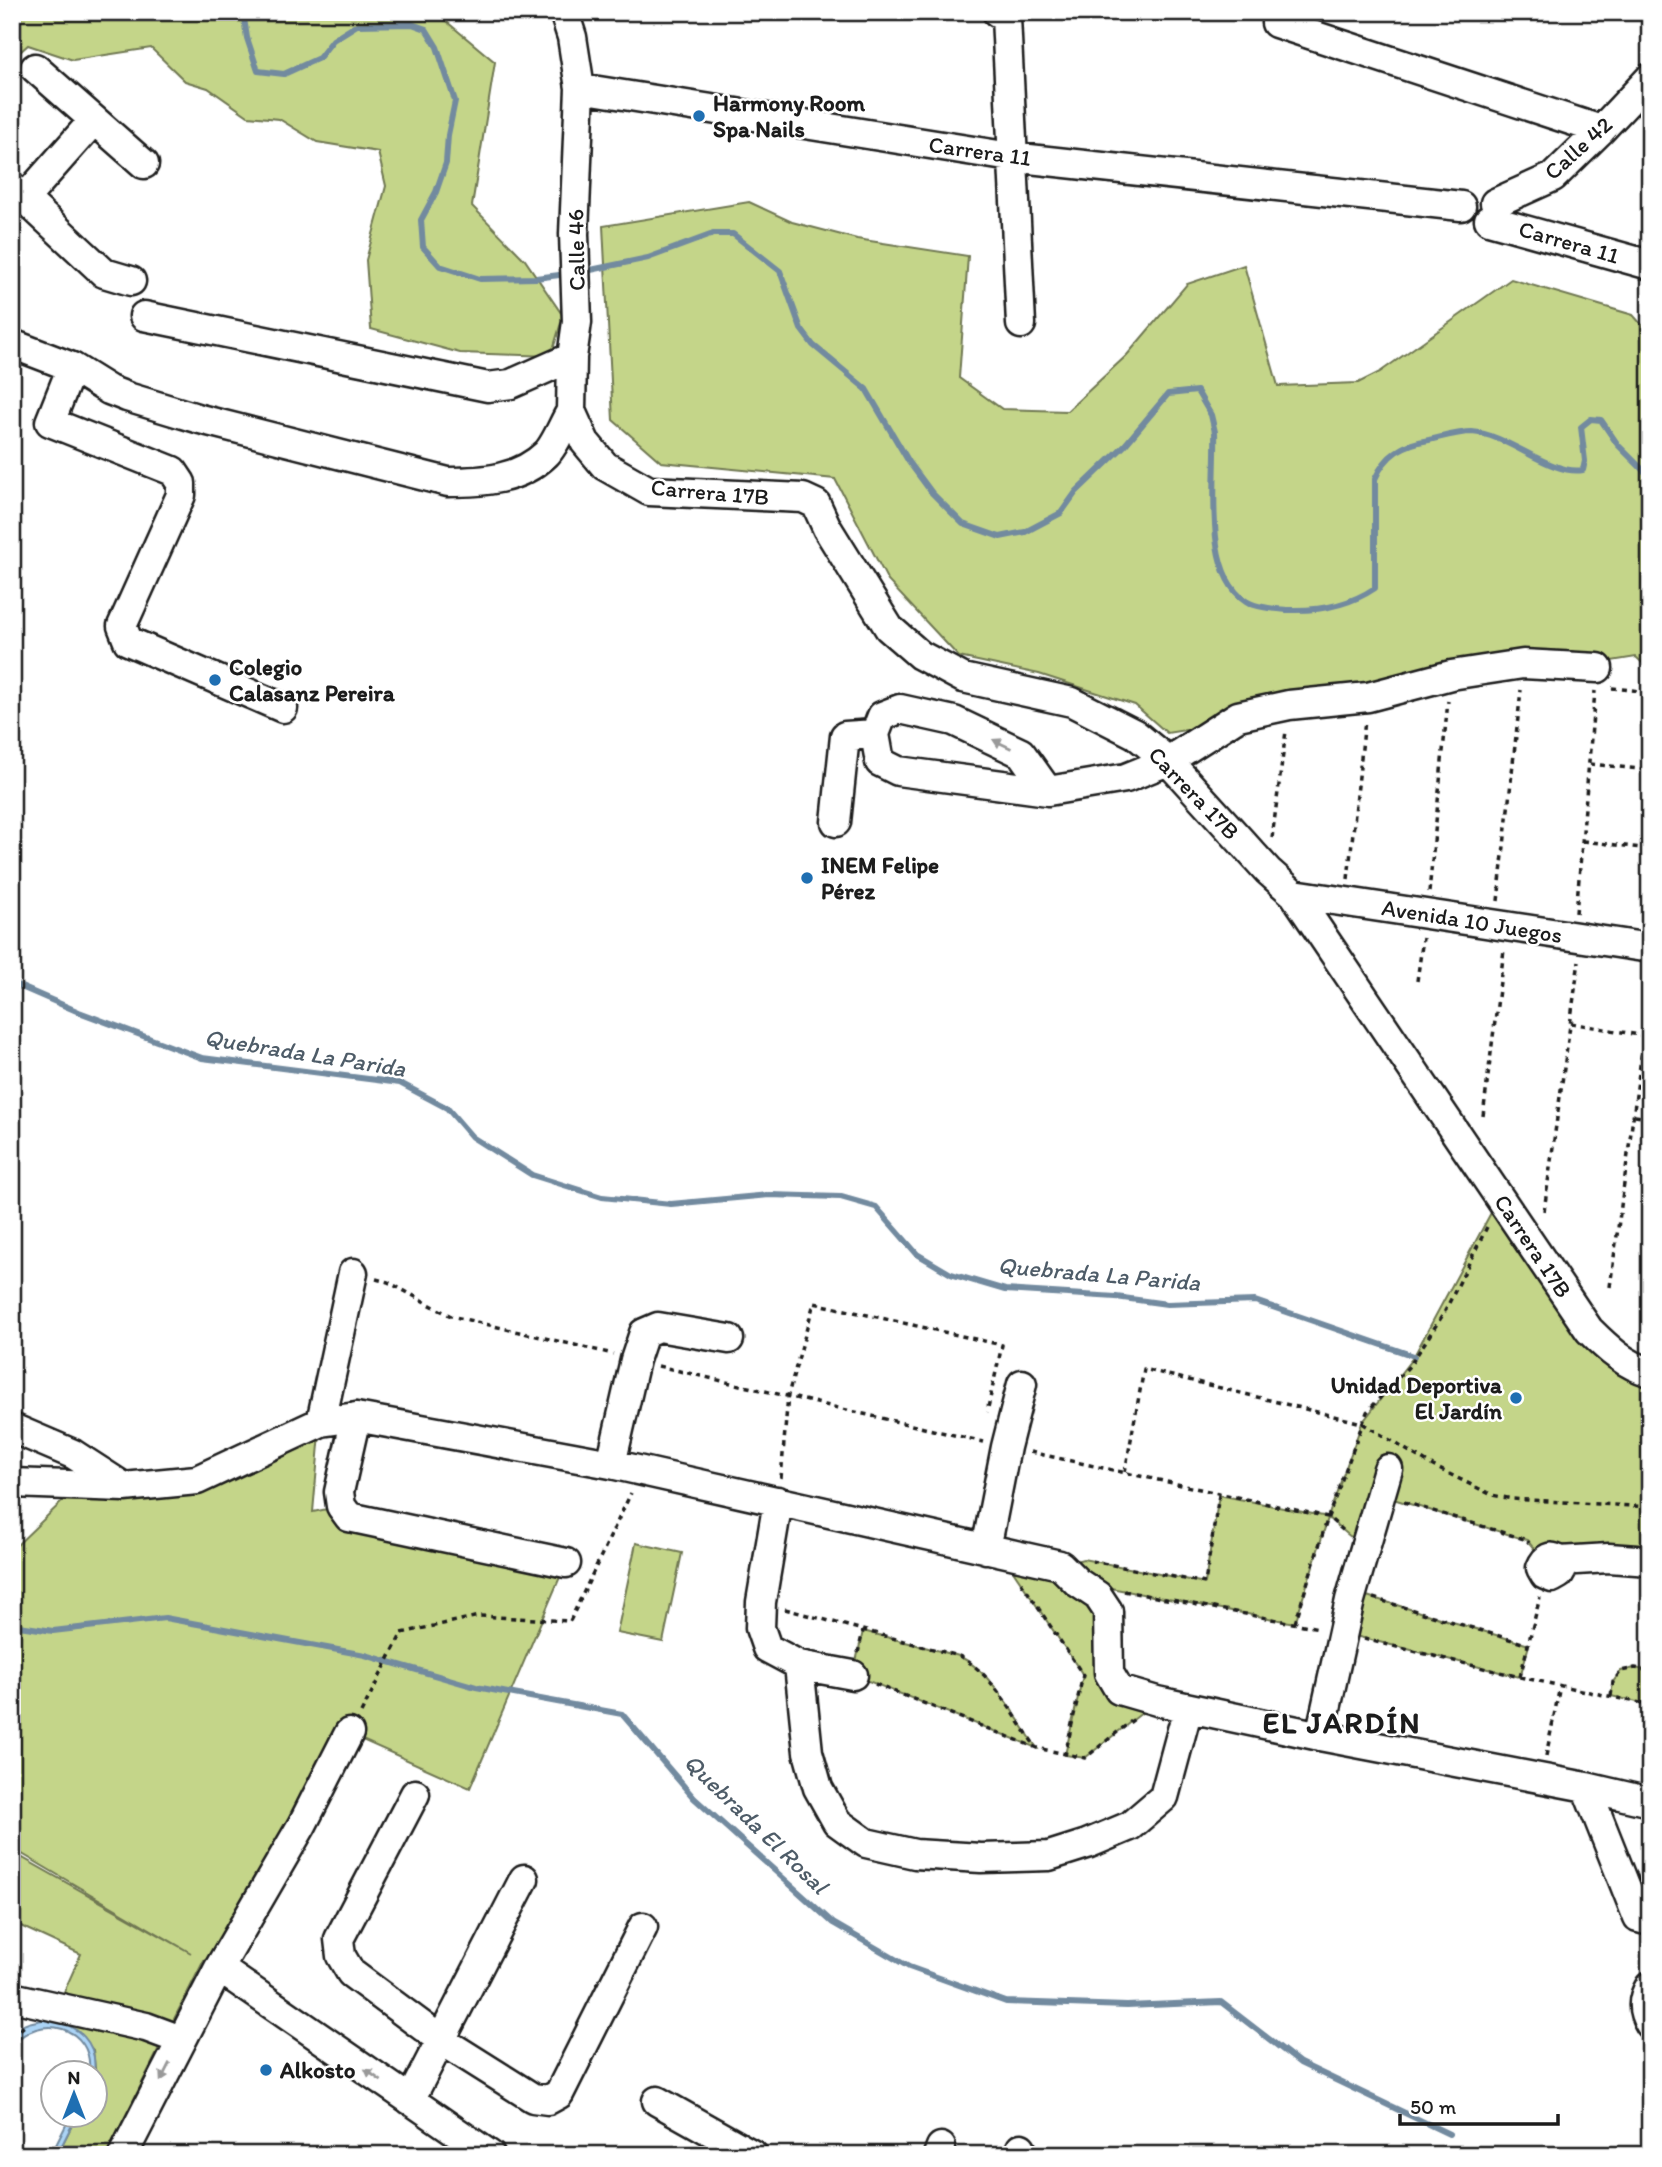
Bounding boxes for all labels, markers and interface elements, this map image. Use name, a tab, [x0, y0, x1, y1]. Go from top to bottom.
place label: Harmony Room Spa Nails	[713, 89, 866, 143]
marker: Harmony Room Spa Nails	[691, 108, 707, 124]
street label: Calle 42	[1538, 110, 1618, 186]
street label: Carrera 11	[927, 130, 1033, 172]
street label: Calle 46	[561, 209, 591, 291]
street label: Carrera 11	[1516, 214, 1623, 270]
street label: Carrera 17B	[650, 473, 770, 511]
place label: Colegio Calasanz Pereira	[229, 653, 396, 707]
marker: Colegio Calasanz Pereira	[207, 672, 223, 688]
one-way arrow	[992, 738, 1012, 749]
street label: Carrera 17B	[1143, 741, 1245, 845]
place label: INEM Felipe Pérez	[821, 851, 939, 905]
marker: INEM Felipe Pérez	[799, 870, 815, 886]
street label: Avenida 10 Juegos	[1380, 893, 1564, 949]
water label: Quebrada La Parida	[203, 1022, 409, 1083]
street label: Carrera 17B	[1488, 1189, 1578, 1303]
water label: Quebrada La Parida	[997, 1250, 1203, 1297]
place label: Unidad Deportiva El Jardín	[1331, 1371, 1503, 1425]
marker: Unidad Deportiva El Jardín	[1508, 1390, 1524, 1406]
district label: EL JARDÍN	[1262, 1704, 1422, 1741]
water label: Quebrada El Rosal	[678, 1748, 836, 1901]
place label: Alkosto	[279, 2056, 356, 2084]
north arrow	[38, 2058, 108, 2128]
one-way arrow	[159, 2062, 171, 2082]
marker: Alkosto	[258, 2062, 274, 2078]
text: N	[68, 2066, 80, 2089]
one-way arrow	[363, 2068, 383, 2081]
scale bar	[1400, 2083, 1557, 2127]
text: 50 m	[1410, 2094, 1457, 2119]

